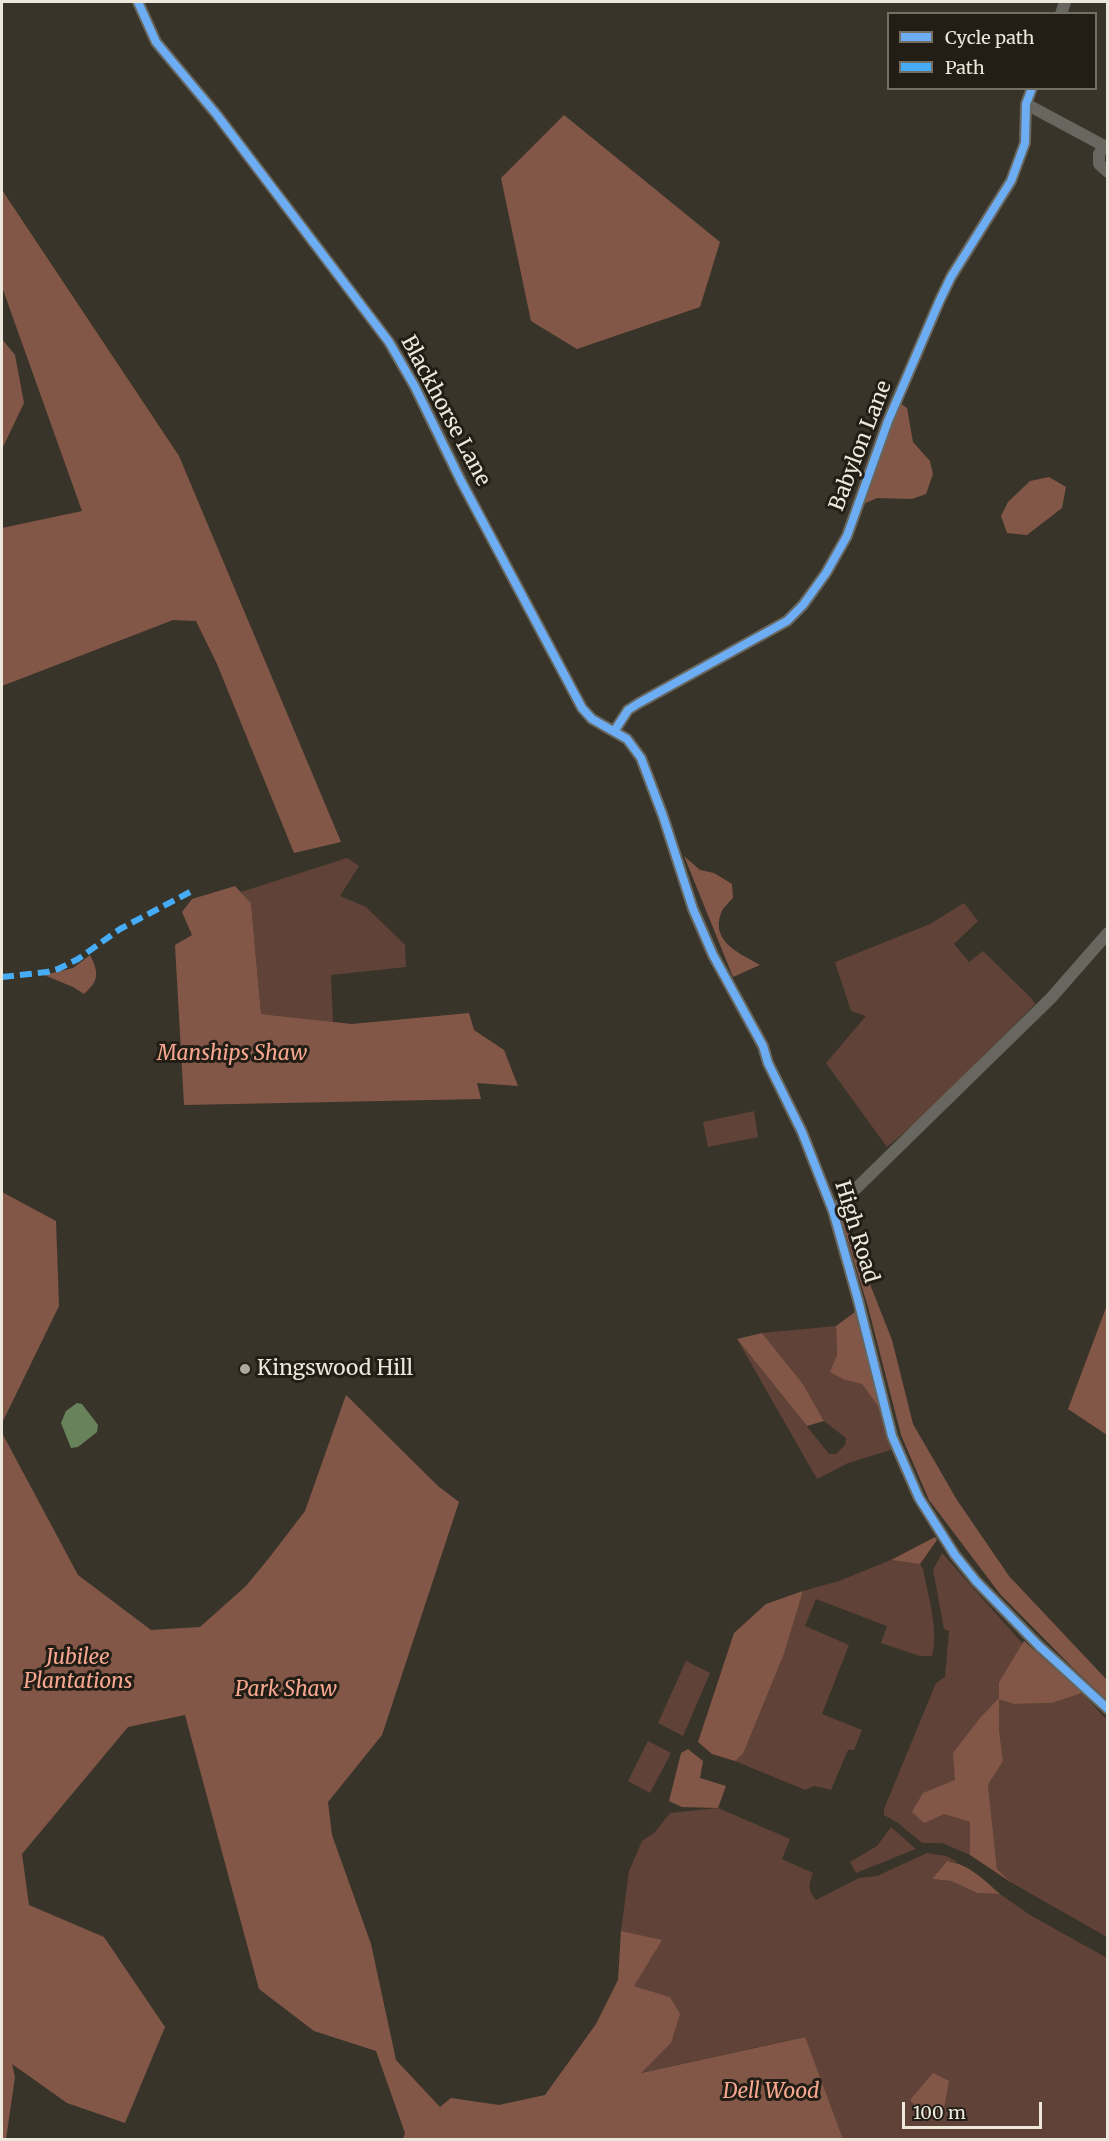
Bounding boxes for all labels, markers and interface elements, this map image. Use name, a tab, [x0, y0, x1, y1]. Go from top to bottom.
legend	[887, 12, 1097, 90]
text: Cycle path	[945, 26, 1034, 49]
text: Path	[945, 56, 985, 79]
street label: Blackhorse Lane	[395, 332, 495, 490]
street label: Babylon Lane	[825, 377, 897, 515]
park label: Manships Shaw	[157, 1041, 307, 1067]
street label: High Road	[829, 1178, 883, 1286]
place label: Kingswood Hill	[257, 1356, 413, 1382]
marker: Kingswood Hill	[238, 1362, 252, 1376]
park label: Jubilee Plantations	[24, 1645, 132, 1695]
park label: Park Shaw	[235, 1677, 337, 1703]
park label: Dell Wood	[723, 2079, 819, 2105]
scale bar	[905, 2090, 1044, 2128]
text: 100 m	[913, 2101, 966, 2124]

